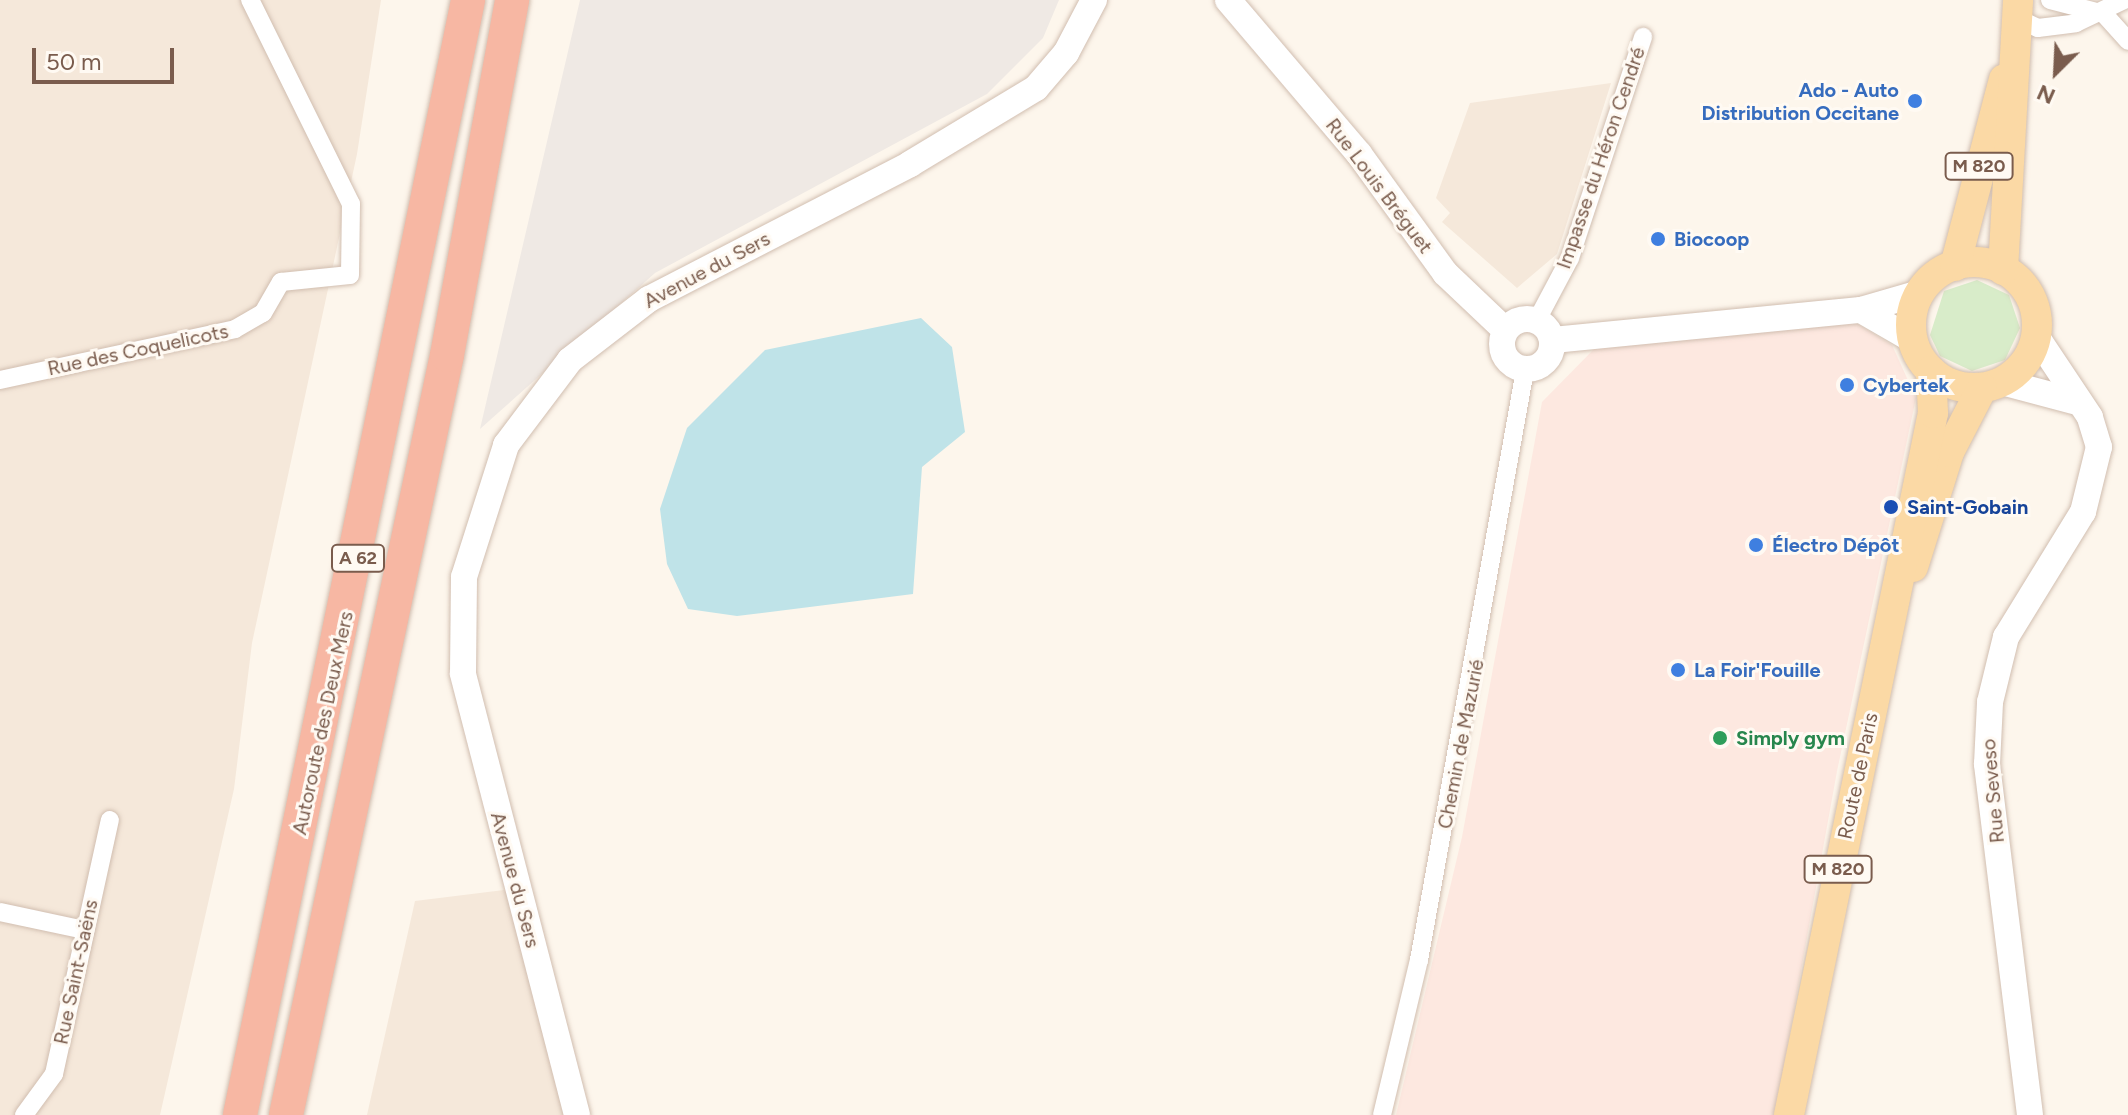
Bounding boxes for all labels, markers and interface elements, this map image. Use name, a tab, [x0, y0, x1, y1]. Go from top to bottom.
scale bar	[36, 32, 178, 82]
north arrow	[2016, 32, 2096, 112]
street label: Impasse du Héron Cendré	[1552, 44, 1650, 272]
text: 50 m	[46, 47, 102, 76]
place label: Ado - Auto Distribution Occitane	[1702, 78, 1899, 125]
text: N	[2033, 79, 2059, 110]
marker: Ado - Auto Distribution Occitane	[1906, 92, 1924, 110]
street label: Rue Louis Bréguet	[1320, 114, 1438, 258]
road number: M 820	[1943, 152, 2015, 180]
street label: Avenue du Sers	[640, 227, 774, 313]
place label: Biocoop	[1674, 227, 1749, 251]
marker: Biocoop	[1649, 230, 1667, 248]
street label: Rue des Coquelicots	[45, 319, 231, 381]
place label: Cybertek	[1863, 373, 1949, 397]
marker: Cybertek	[1838, 376, 1856, 394]
place label: Saint-Gobain	[1907, 495, 2028, 519]
marker: Saint-Gobain	[1882, 498, 1900, 516]
place label: Électro Dépôt	[1772, 533, 1900, 557]
marker: Électro Dépôt	[1747, 536, 1765, 554]
road number: A 62	[330, 544, 386, 572]
street label: Autoroute des Deux Mers	[288, 609, 358, 837]
street label: Chemin de Mazurié	[1433, 657, 1489, 831]
place label: La Foir'Fouille	[1694, 658, 1820, 682]
marker: La Foir'Fouille	[1669, 661, 1687, 679]
street label: Route de Paris	[1833, 711, 1883, 841]
place label: Simply gym	[1736, 726, 1845, 750]
marker: Simply gym	[1711, 729, 1729, 747]
street label: Rue Seveso	[1976, 738, 2010, 844]
street label: Avenue du Sers	[485, 809, 545, 951]
road number: M 820	[1802, 855, 1874, 883]
street label: Rue Saint-Saëns	[49, 897, 103, 1047]

